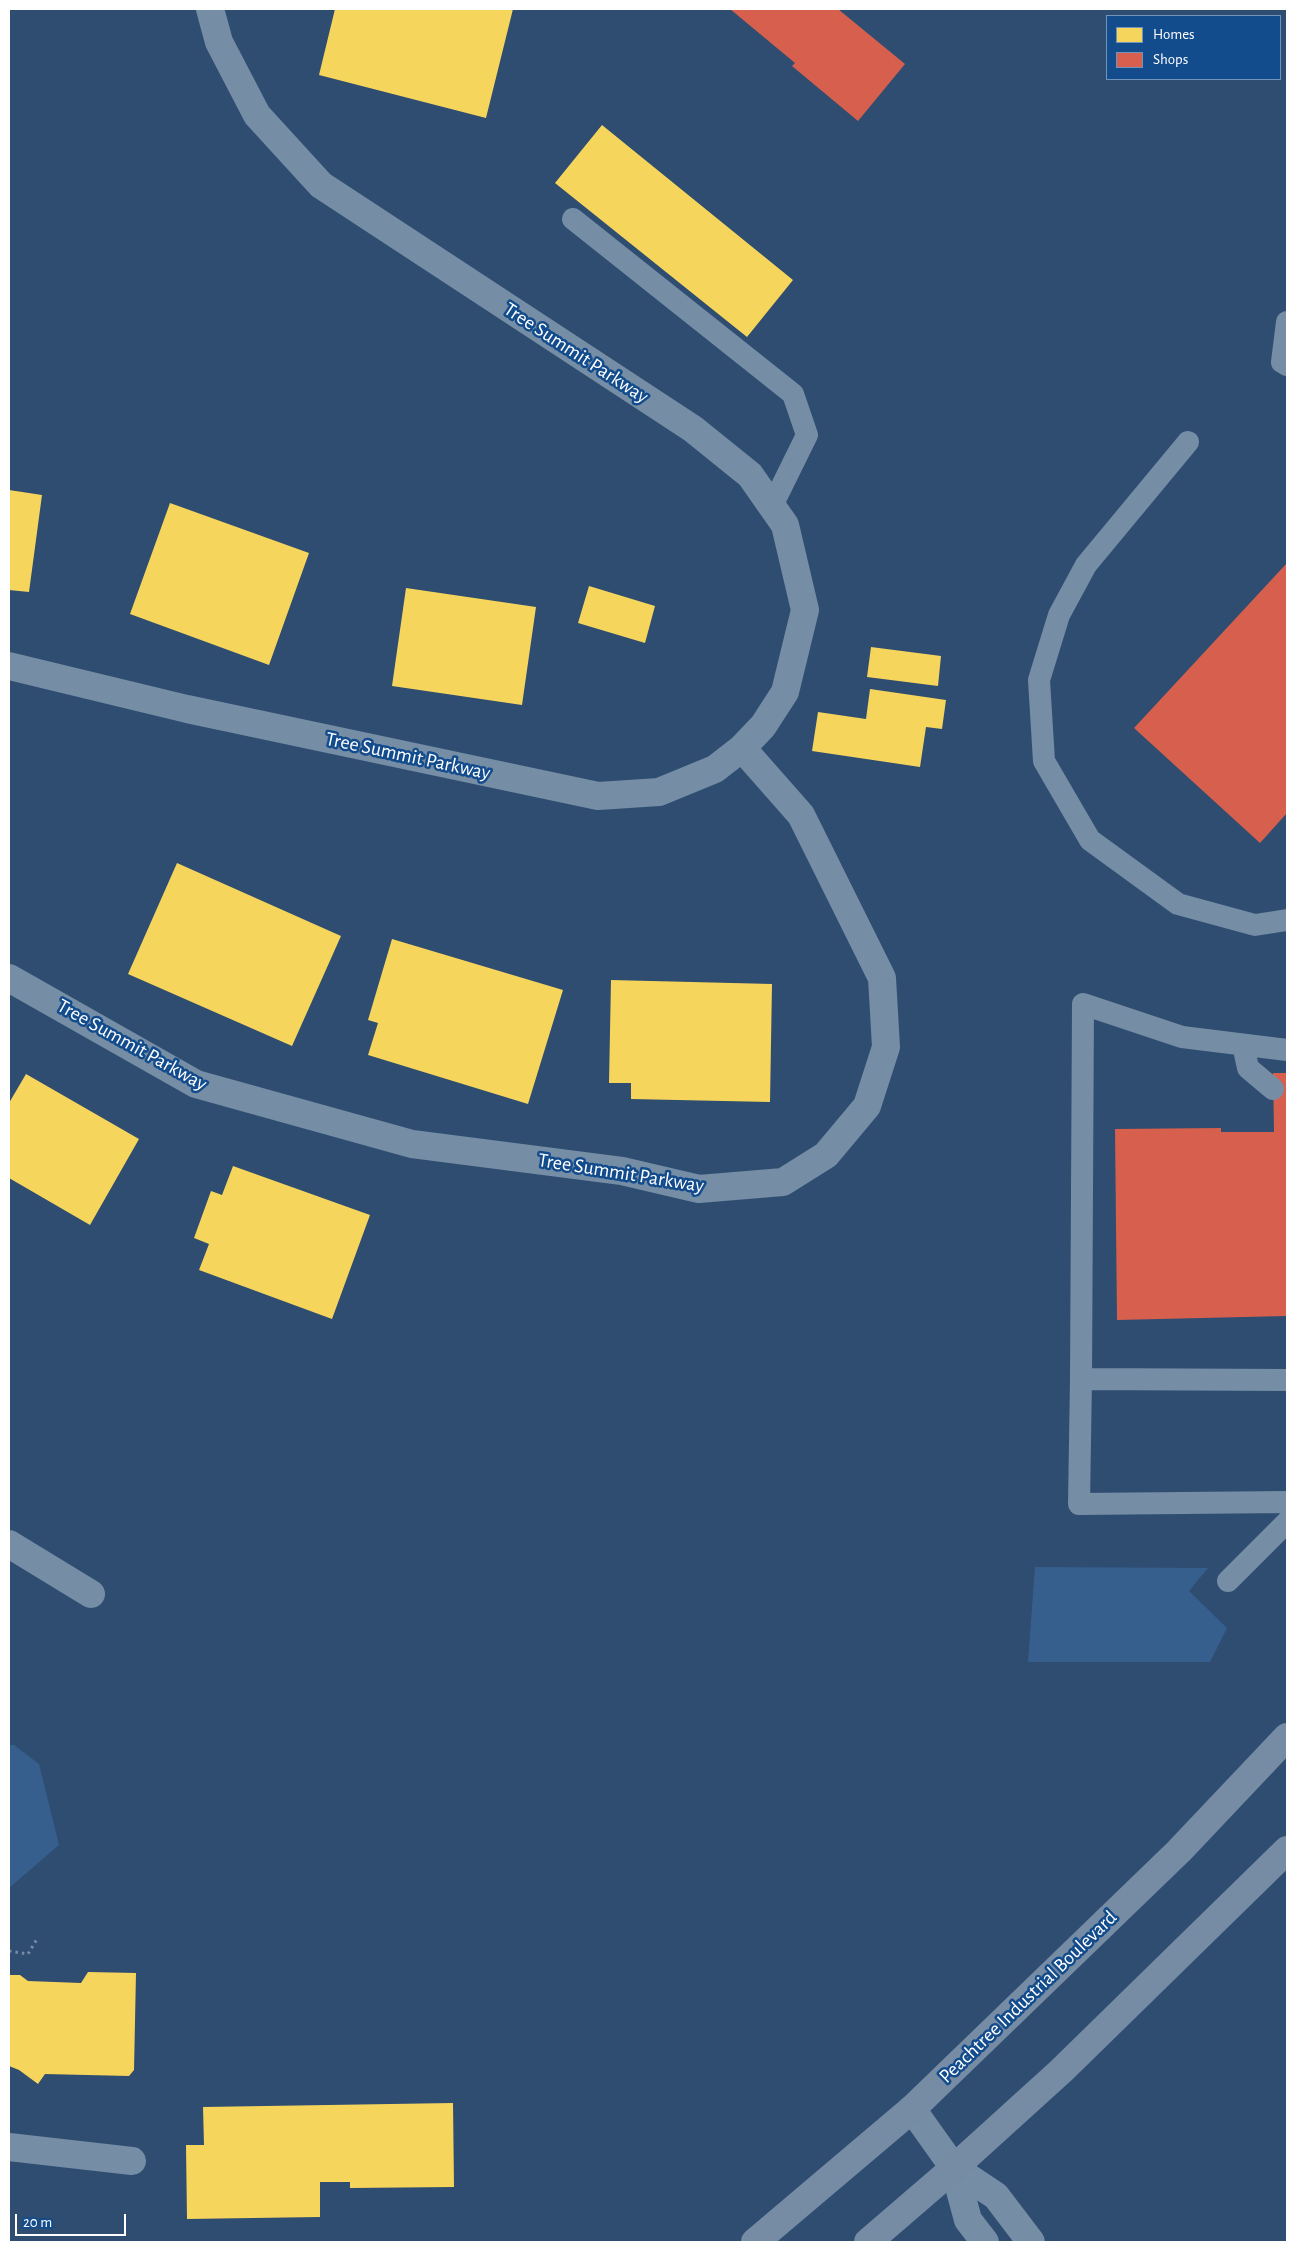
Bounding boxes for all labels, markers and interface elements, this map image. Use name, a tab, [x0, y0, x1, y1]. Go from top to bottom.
legend	[1106, 15, 1281, 80]
text: Homes	[1153, 27, 1195, 42]
text: Shops	[1153, 52, 1188, 67]
street label: Tree Summit Parkway	[499, 297, 653, 409]
street label: Tree Summit Parkway	[324, 727, 492, 785]
street label: Tree Summit Parkway	[53, 994, 211, 1096]
street label: Tree Summit Parkway	[536, 1148, 706, 1198]
street label: Peachtree Industrial Boulevard	[934, 1906, 1122, 2088]
scale bar	[18, 2204, 129, 2236]
text: 20 m	[23, 2215, 52, 2230]

